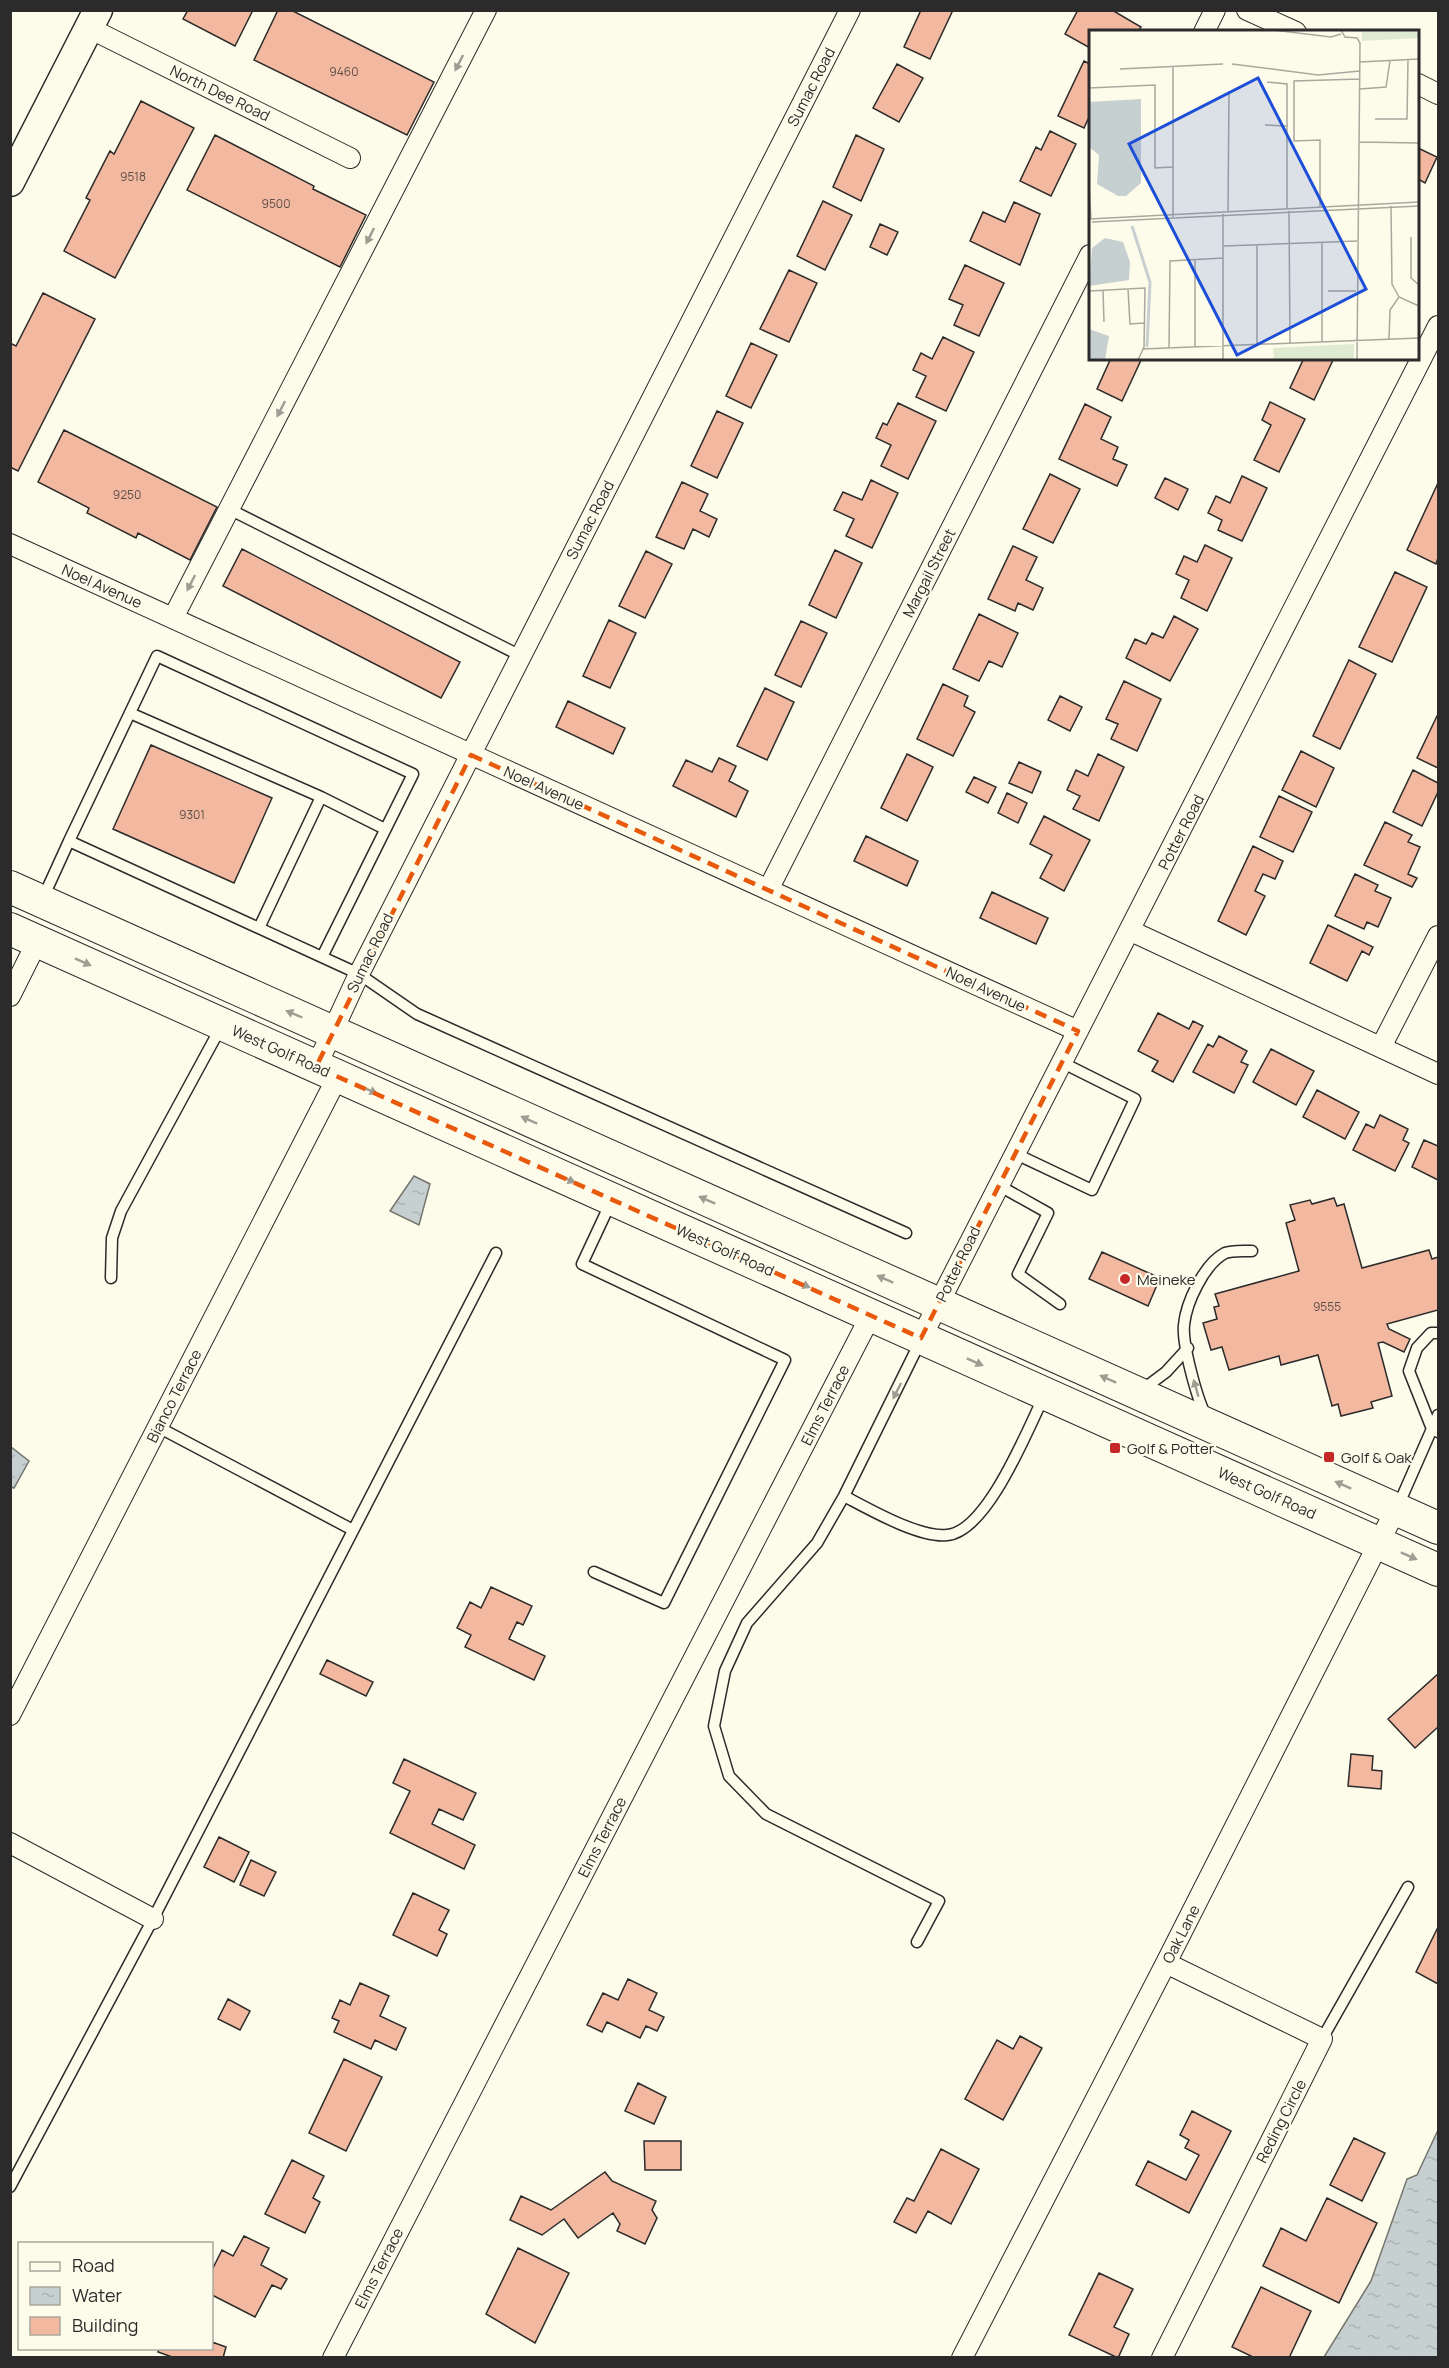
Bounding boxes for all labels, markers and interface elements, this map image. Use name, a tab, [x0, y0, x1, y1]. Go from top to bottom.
inset map	[1089, 30, 1419, 360]
street label: Sumac Road	[782, 44, 840, 130]
one-way arrow	[454, 54, 464, 71]
street label: North Dee Road	[167, 60, 273, 126]
house number: 9460	[329, 63, 359, 80]
house number: 9518	[120, 168, 146, 185]
house number: 9500	[261, 195, 291, 212]
one-way arrow	[365, 228, 375, 245]
one-way arrow	[276, 401, 285, 418]
street label: Sumac Road	[561, 477, 619, 563]
house number: 9250	[113, 486, 141, 503]
street label: Margail Street	[898, 525, 960, 621]
street label: Noel Avenue	[59, 559, 146, 613]
one-way arrow	[187, 574, 196, 591]
street label: Noel Avenue	[501, 761, 588, 815]
street label: Potter Road	[1153, 791, 1209, 873]
house number: 9301	[179, 806, 205, 823]
street label: Sumac Road	[342, 910, 398, 996]
one-way arrow	[74, 958, 92, 967]
street label: Noel Avenue	[943, 961, 1030, 1017]
one-way arrow	[285, 1009, 303, 1018]
street label: West Golf Road	[228, 1020, 334, 1082]
one-way arrow	[361, 1085, 379, 1095]
one-way arrow	[520, 1115, 538, 1124]
one-way arrow	[558, 1174, 575, 1183]
one-way arrow	[698, 1194, 716, 1204]
street label: West Golf Road	[672, 1219, 778, 1281]
street label: Potter Road	[931, 1223, 985, 1305]
place label: Meineke	[1137, 1269, 1196, 1290]
marker: Meineke	[1118, 1272, 1132, 1286]
one-way arrow	[876, 1274, 894, 1284]
one-way arrow	[793, 1280, 810, 1289]
house number: 9555	[1313, 1298, 1341, 1315]
street label: Bianco Terrace	[141, 1346, 207, 1446]
one-way arrow	[966, 1357, 983, 1366]
street label: Elms Terrace	[796, 1361, 854, 1449]
one-way arrow	[1099, 1375, 1116, 1384]
one-way arrow	[1190, 1379, 1200, 1397]
one-way arrow	[892, 1382, 902, 1399]
place label: Golf & Potter	[1127, 1438, 1215, 1459]
marker: Golf & Potter	[1108, 1441, 1122, 1455]
place label: Golf & Oak	[1341, 1447, 1412, 1468]
marker: Golf & Oak	[1322, 1450, 1336, 1464]
street label: West Golf Road	[1214, 1462, 1320, 1524]
one-way arrow	[1334, 1479, 1352, 1489]
one-way arrow	[1400, 1552, 1417, 1561]
street label: Elms Terrace	[573, 1793, 631, 1881]
street label: Oak Lane	[1157, 1901, 1205, 1967]
street label: Reding Circle	[1251, 2075, 1311, 2166]
street label: Elms Terrace	[350, 2224, 408, 2312]
legend	[18, 2242, 213, 2350]
text: Road	[72, 2253, 115, 2277]
text: Water	[72, 2283, 122, 2307]
text: Building	[72, 2313, 138, 2337]

